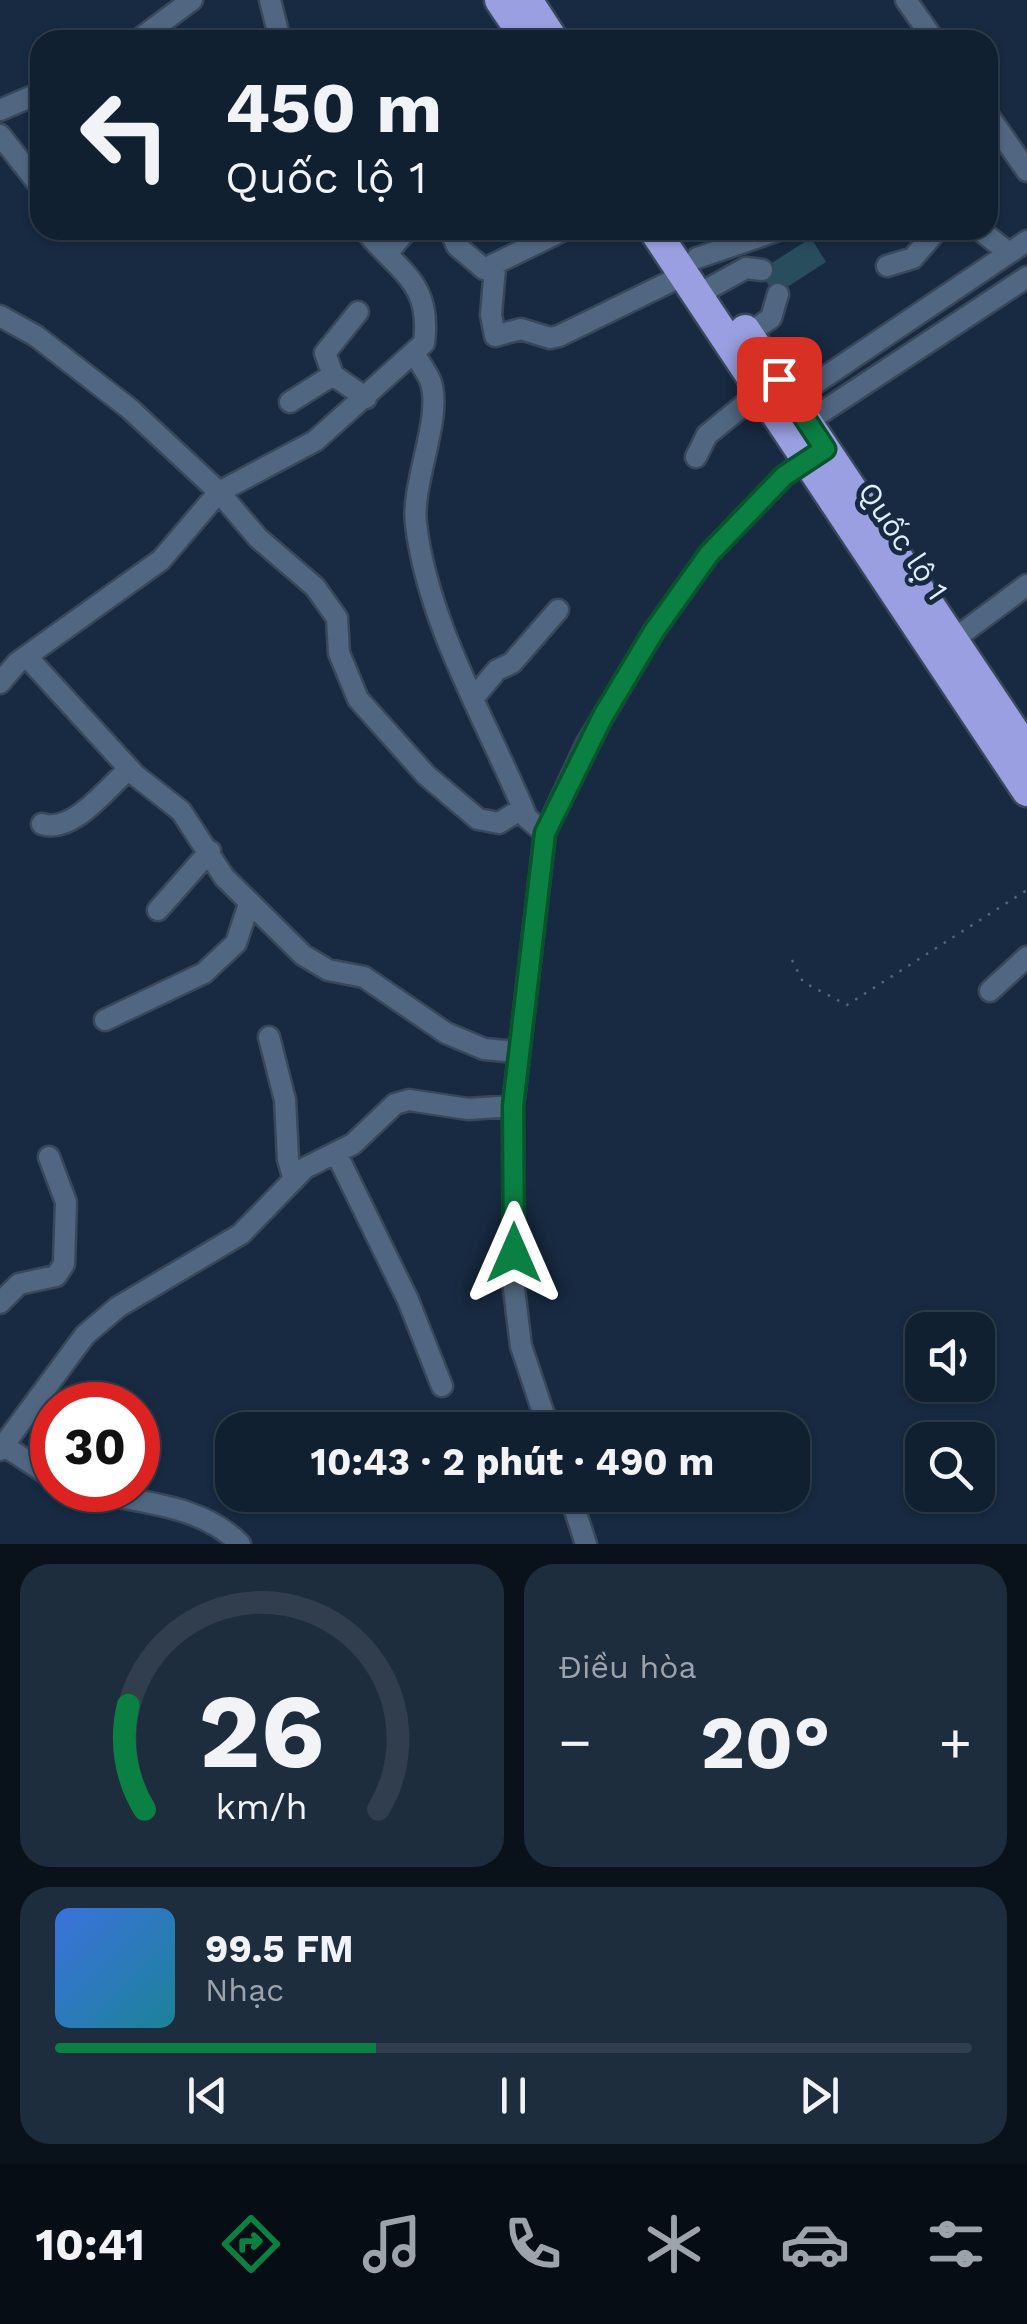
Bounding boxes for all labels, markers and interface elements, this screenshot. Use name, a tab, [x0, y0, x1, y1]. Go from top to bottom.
text: 450 m	[225, 67, 442, 149]
icon: left	[60, 70, 190, 200]
text: Quốc lộ 1	[225, 151, 427, 204]
pin	[737, 337, 822, 422]
icon: arrive	[752, 352, 807, 407]
street label: Quốc lộ 1	[851, 475, 956, 606]
position arrow	[462, 1201, 566, 1305]
map controls	[905, 1312, 995, 1512]
button: sound	[905, 1312, 995, 1402]
speed limit sign: 30	[30, 1382, 160, 1512]
button: search	[905, 1422, 995, 1512]
text: 10:43 · 2 phút · 490 m	[311, 1440, 714, 1484]
text: Điều hòa	[559, 1648, 697, 1686]
text: 26	[199, 1670, 325, 1792]
text: 20°	[700, 1698, 830, 1786]
text: −	[559, 1710, 592, 1774]
text: +	[939, 1710, 972, 1774]
text: km/h	[216, 1786, 308, 1828]
text: 99.5 FM	[205, 1927, 353, 1971]
text: Nhạc	[205, 1971, 284, 2009]
icon: previous	[180, 2068, 235, 2123]
icon: pause	[486, 2068, 541, 2123]
icon: next	[792, 2068, 847, 2123]
icon: directions	[216, 2209, 286, 2279]
icon: music	[357, 2209, 427, 2279]
icon: phone	[498, 2209, 568, 2279]
icon: climate	[639, 2209, 709, 2279]
icon: car	[780, 2209, 850, 2279]
icon: filters	[921, 2209, 991, 2279]
text: 10:41	[36, 2218, 145, 2271]

